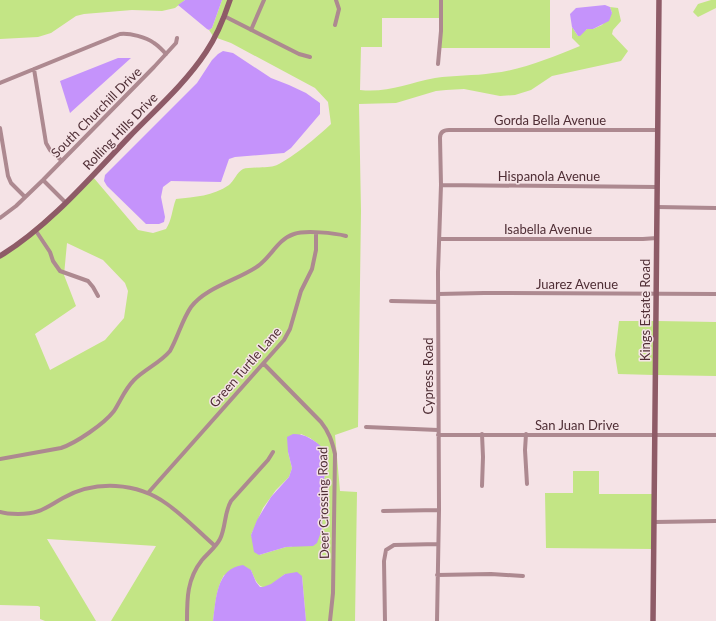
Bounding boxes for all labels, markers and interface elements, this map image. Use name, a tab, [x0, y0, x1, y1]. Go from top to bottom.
street label: South Churchill Drive	[47, 63, 145, 161]
street label: Rolling Hills Drive	[79, 89, 161, 173]
street label: Gorda Bella Avenue	[494, 112, 606, 128]
street label: Hispanola Avenue	[498, 168, 600, 184]
street label: Isabella Avenue	[504, 221, 592, 237]
street label: Kings Estate Road	[637, 259, 653, 361]
street label: Juarez Avenue	[536, 276, 618, 292]
street label: Green Turtle Lane	[206, 323, 284, 410]
street label: Cypress Road	[420, 337, 436, 415]
street label: San Juan Drive	[535, 417, 619, 433]
street label: Deer Crossing Road	[314, 447, 332, 559]

